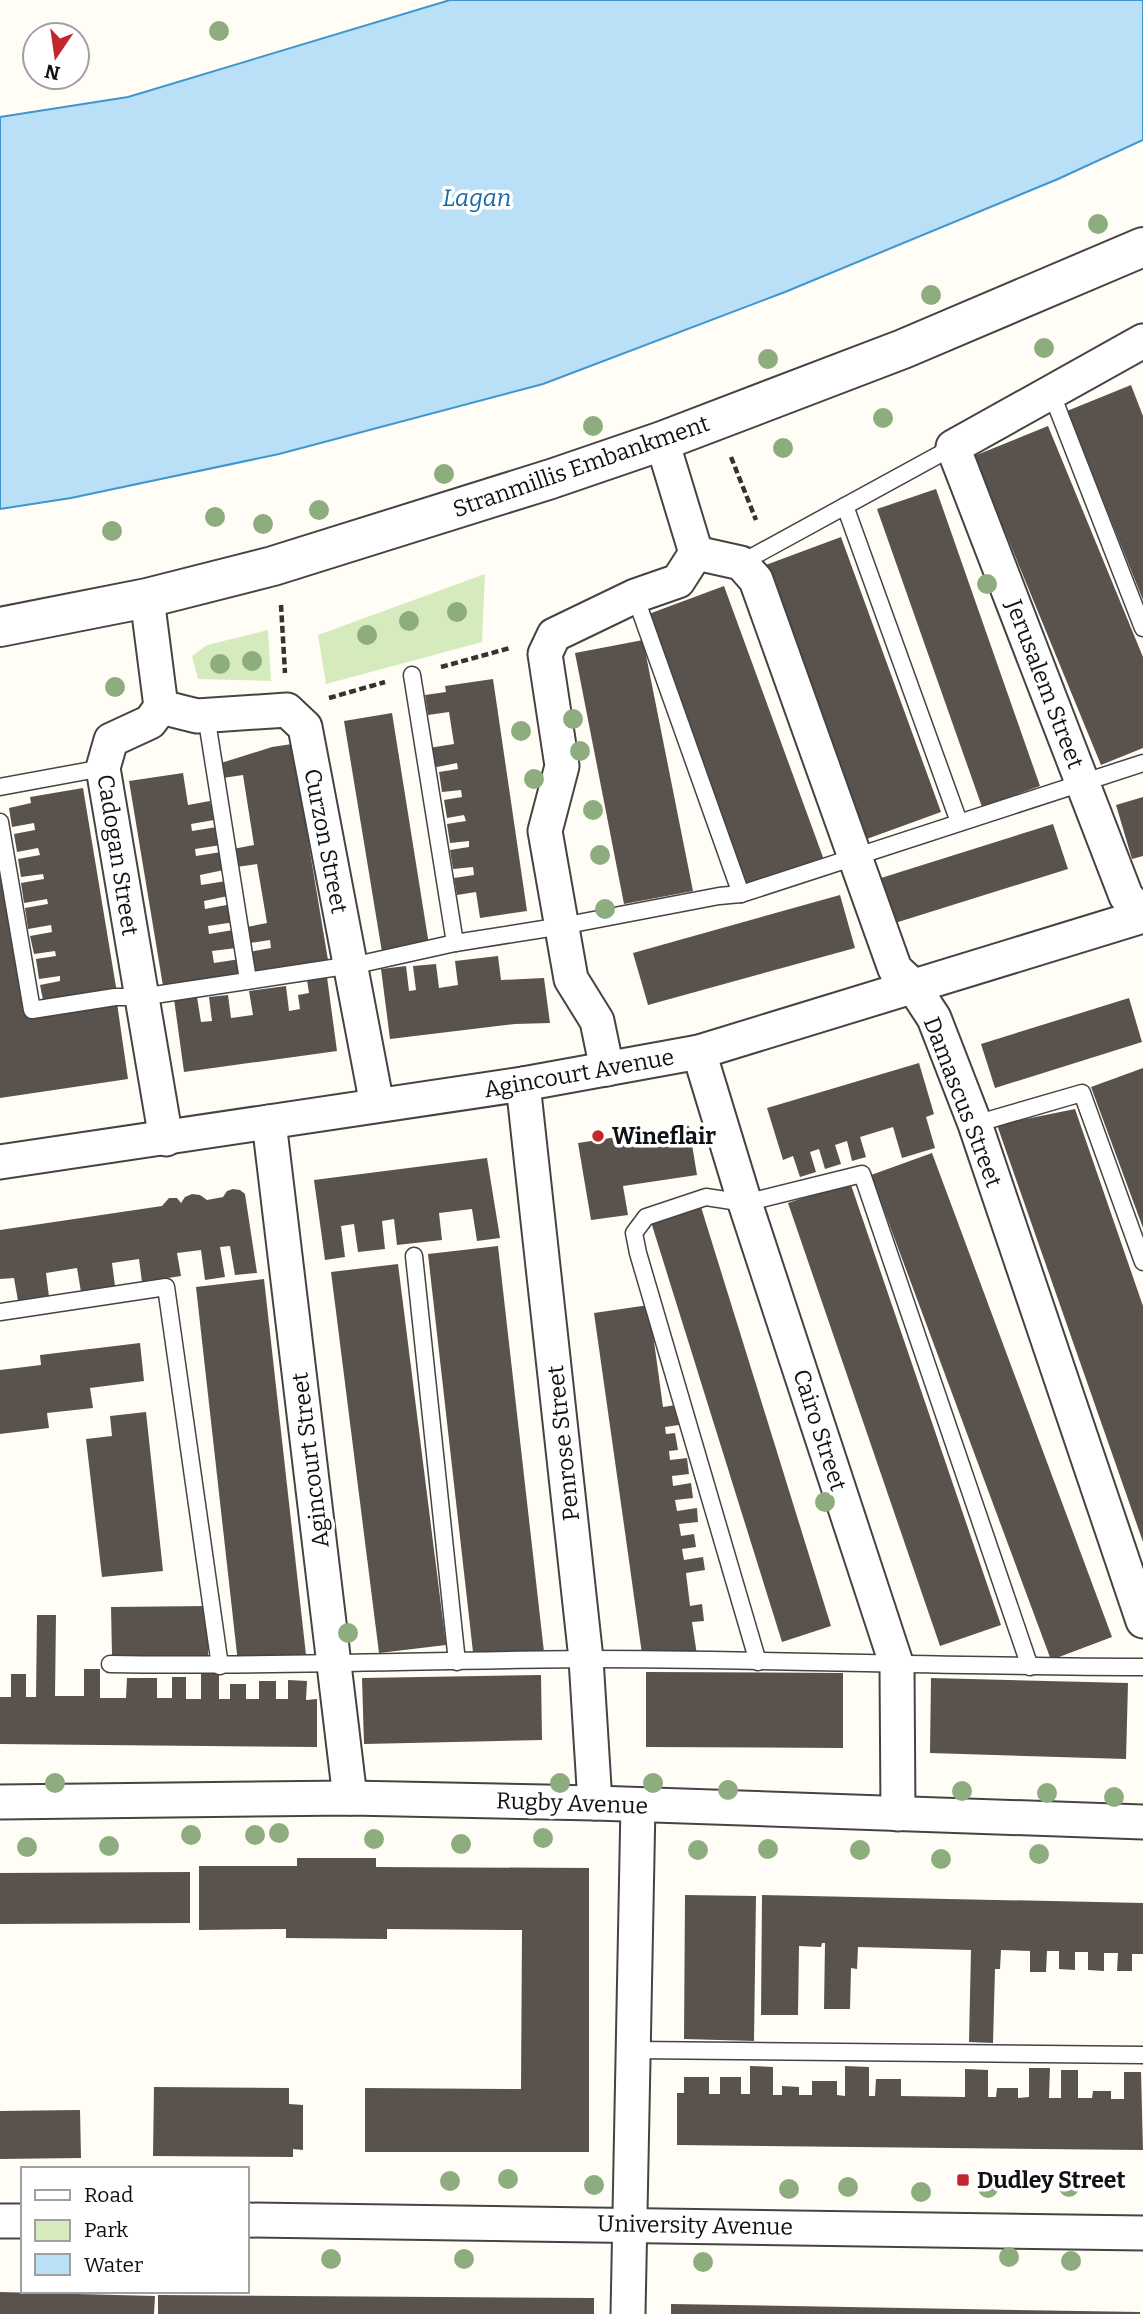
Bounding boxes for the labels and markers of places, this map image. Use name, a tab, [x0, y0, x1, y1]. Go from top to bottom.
place label: Wineflair	[612, 1122, 716, 1150]
marker: Wineflair	[590, 1128, 606, 1144]
place label: Dudley Street	[977, 2166, 1125, 2194]
marker: Dudley Street	[955, 2172, 971, 2188]

